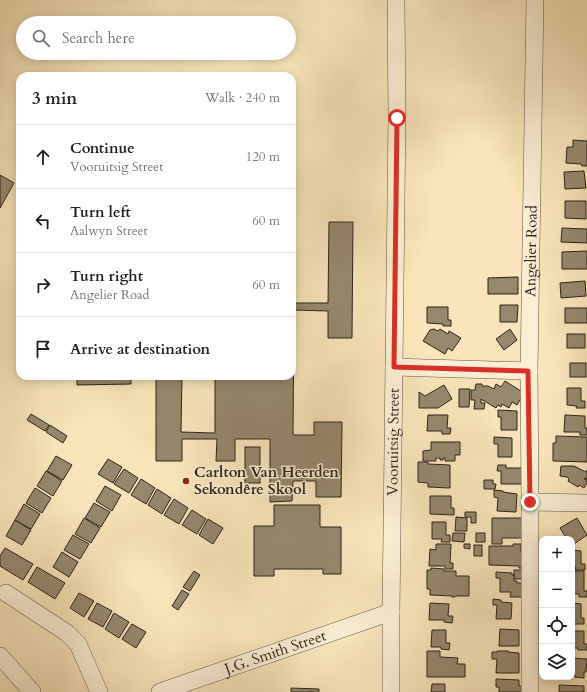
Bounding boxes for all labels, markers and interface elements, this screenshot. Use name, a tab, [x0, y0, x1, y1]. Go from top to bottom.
search box	[16, 16, 296, 60]
icon: search	[30, 27, 52, 49]
text: Search here	[62, 28, 135, 48]
text: 3 min	[32, 87, 77, 110]
text: Walk · 240 m	[205, 89, 280, 107]
route start	[388, 109, 406, 127]
text: Continue	[70, 138, 135, 158]
icon: ahead	[32, 146, 54, 168]
text: 120 m	[246, 148, 280, 166]
text: Vooruitsig Street	[70, 158, 163, 176]
text: Turn left	[70, 202, 131, 222]
street label: Angelier Road	[520, 205, 542, 297]
icon: left	[32, 210, 54, 232]
text: 60 m	[252, 212, 280, 230]
text: Aalwyn Street	[70, 222, 148, 240]
text: Turn right	[70, 266, 143, 286]
icon: right	[32, 274, 54, 296]
text: 60 m	[252, 276, 280, 294]
text: Angelier Road	[70, 286, 150, 304]
icon: arrive	[32, 338, 54, 360]
text: Arrive at destination	[70, 339, 210, 359]
street label: Vooruitsig Street	[382, 388, 404, 496]
place label: Carlton Van Heerden Sekondêre Skool	[194, 462, 339, 499]
marker: Carlton Van Heerden Sekondêre Skool	[181, 476, 191, 486]
route end	[521, 493, 539, 511]
map controls	[539, 536, 575, 680]
button: +	[539, 536, 575, 572]
button: −	[539, 572, 575, 608]
button: locate	[539, 608, 575, 644]
street label: J.G. Smith Street	[220, 625, 329, 680]
button: layers	[539, 644, 575, 680]

